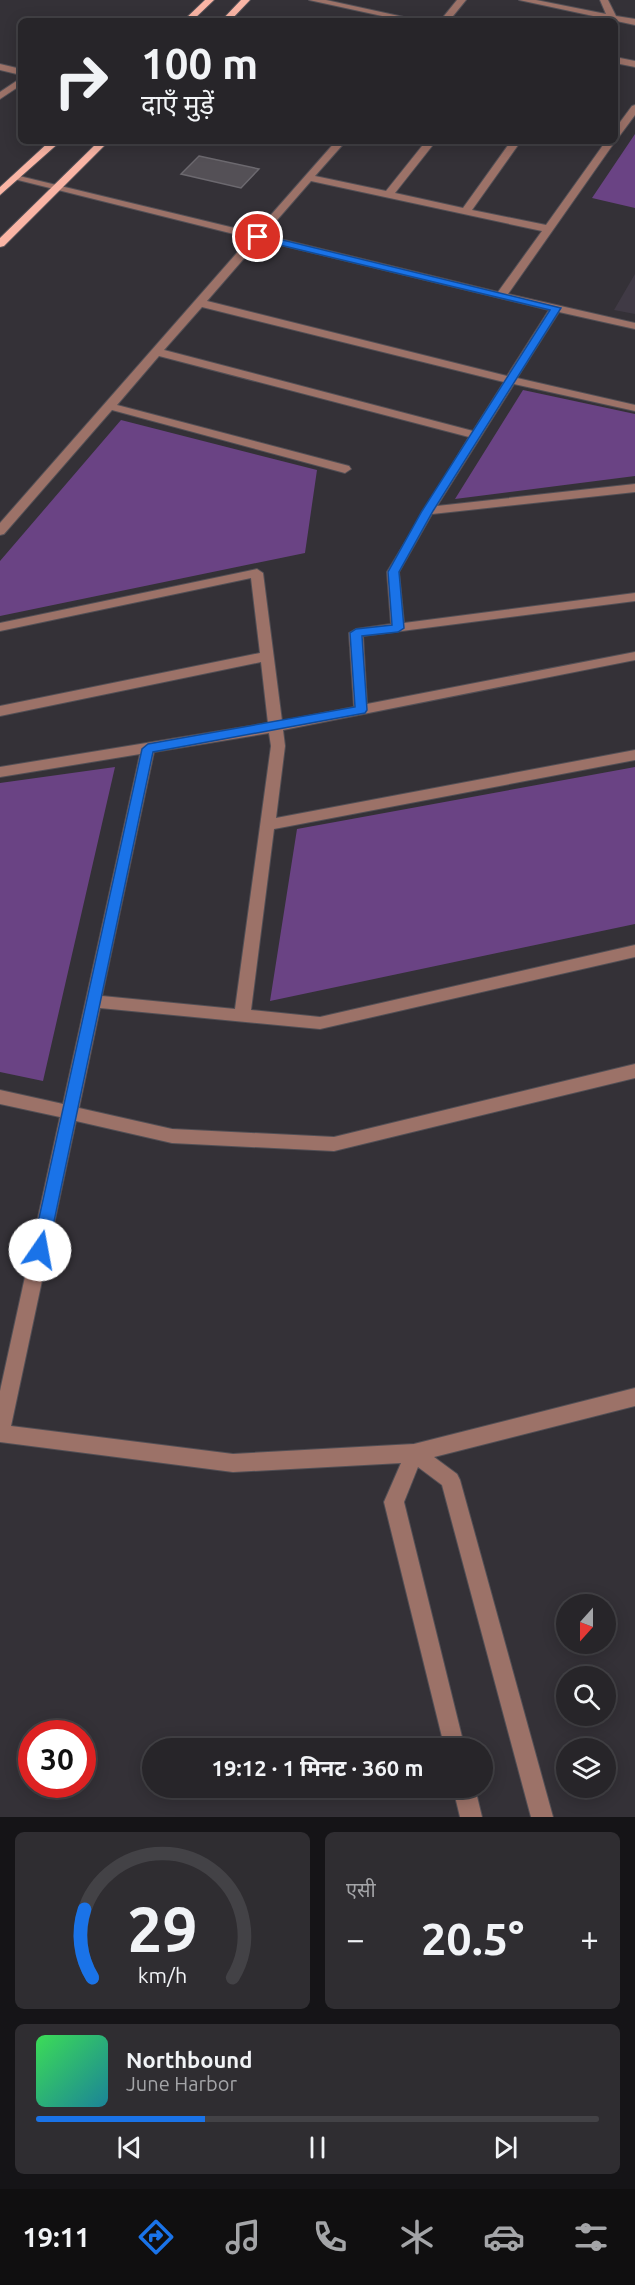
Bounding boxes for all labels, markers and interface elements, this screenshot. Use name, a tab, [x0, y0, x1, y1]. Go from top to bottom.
text: 100 m	[141, 40, 258, 87]
icon: right	[42, 42, 120, 120]
text: दाएँ मुड़ें	[141, 89, 214, 119]
pin	[232, 211, 283, 262]
icon: arrive	[241, 220, 274, 253]
position arrow	[8, 1218, 72, 1282]
north arrow	[556, 1594, 616, 1654]
map controls	[556, 1594, 616, 1798]
button: search	[556, 1666, 616, 1726]
speed limit sign: 30	[18, 1720, 96, 1798]
button: layers	[556, 1738, 616, 1798]
text: 19:12 · 1 मिनट · 360 m	[212, 1755, 423, 1780]
text: एसी	[346, 1878, 376, 1901]
text: 29	[127, 1894, 198, 1964]
text: 20.5°	[421, 1913, 524, 1964]
text: −	[346, 1920, 365, 1957]
text: +	[580, 1920, 599, 1957]
text: km/h	[138, 1963, 187, 1987]
text: Northbound	[126, 2047, 252, 2072]
text: June Harbor	[126, 2072, 237, 2095]
icon: previous	[113, 2131, 146, 2164]
icon: pause	[301, 2131, 334, 2164]
icon: next	[489, 2131, 522, 2164]
icon: directions	[135, 2216, 177, 2258]
icon: music	[222, 2216, 264, 2258]
icon: phone	[309, 2216, 351, 2258]
icon: climate	[396, 2216, 438, 2258]
icon: car	[483, 2216, 525, 2258]
icon: filters	[570, 2216, 612, 2258]
text: 19:11	[23, 2222, 90, 2252]

